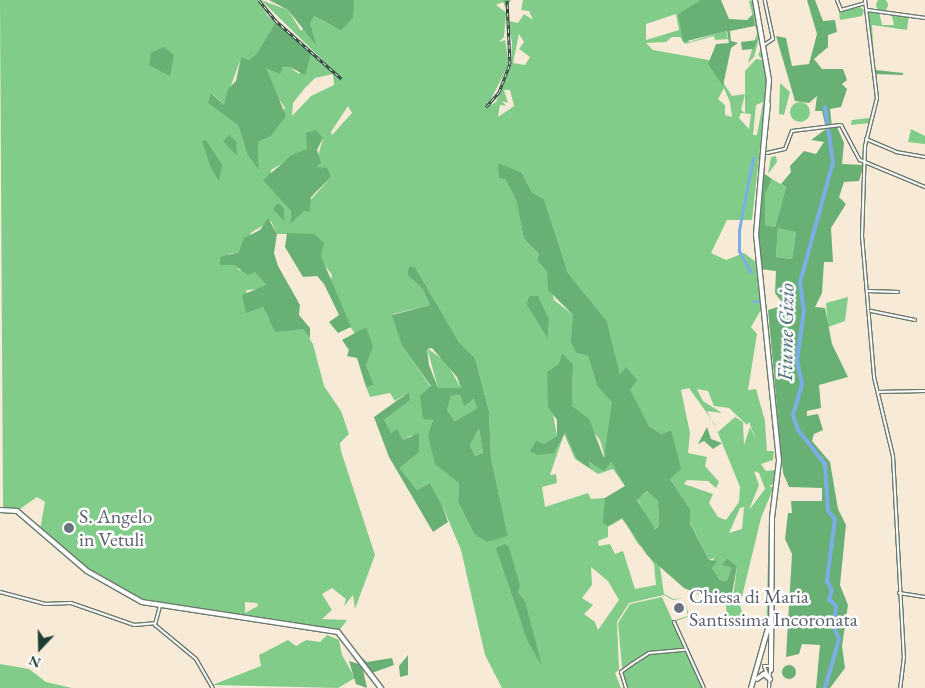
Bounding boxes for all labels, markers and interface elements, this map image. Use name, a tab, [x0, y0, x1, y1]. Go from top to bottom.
water label: Fiume Gizio	[773, 283, 799, 381]
place label: S. Angelo in Vetuli	[79, 504, 152, 551]
marker: S. Angelo in Vetuli	[63, 522, 75, 534]
place label: Chiesa di Maria Santissima Incoronata	[689, 584, 858, 631]
marker: Chiesa di Maria Santissima Incoronata	[673, 602, 685, 614]
north arrow	[15, 623, 65, 673]
text: N	[26, 652, 43, 672]

